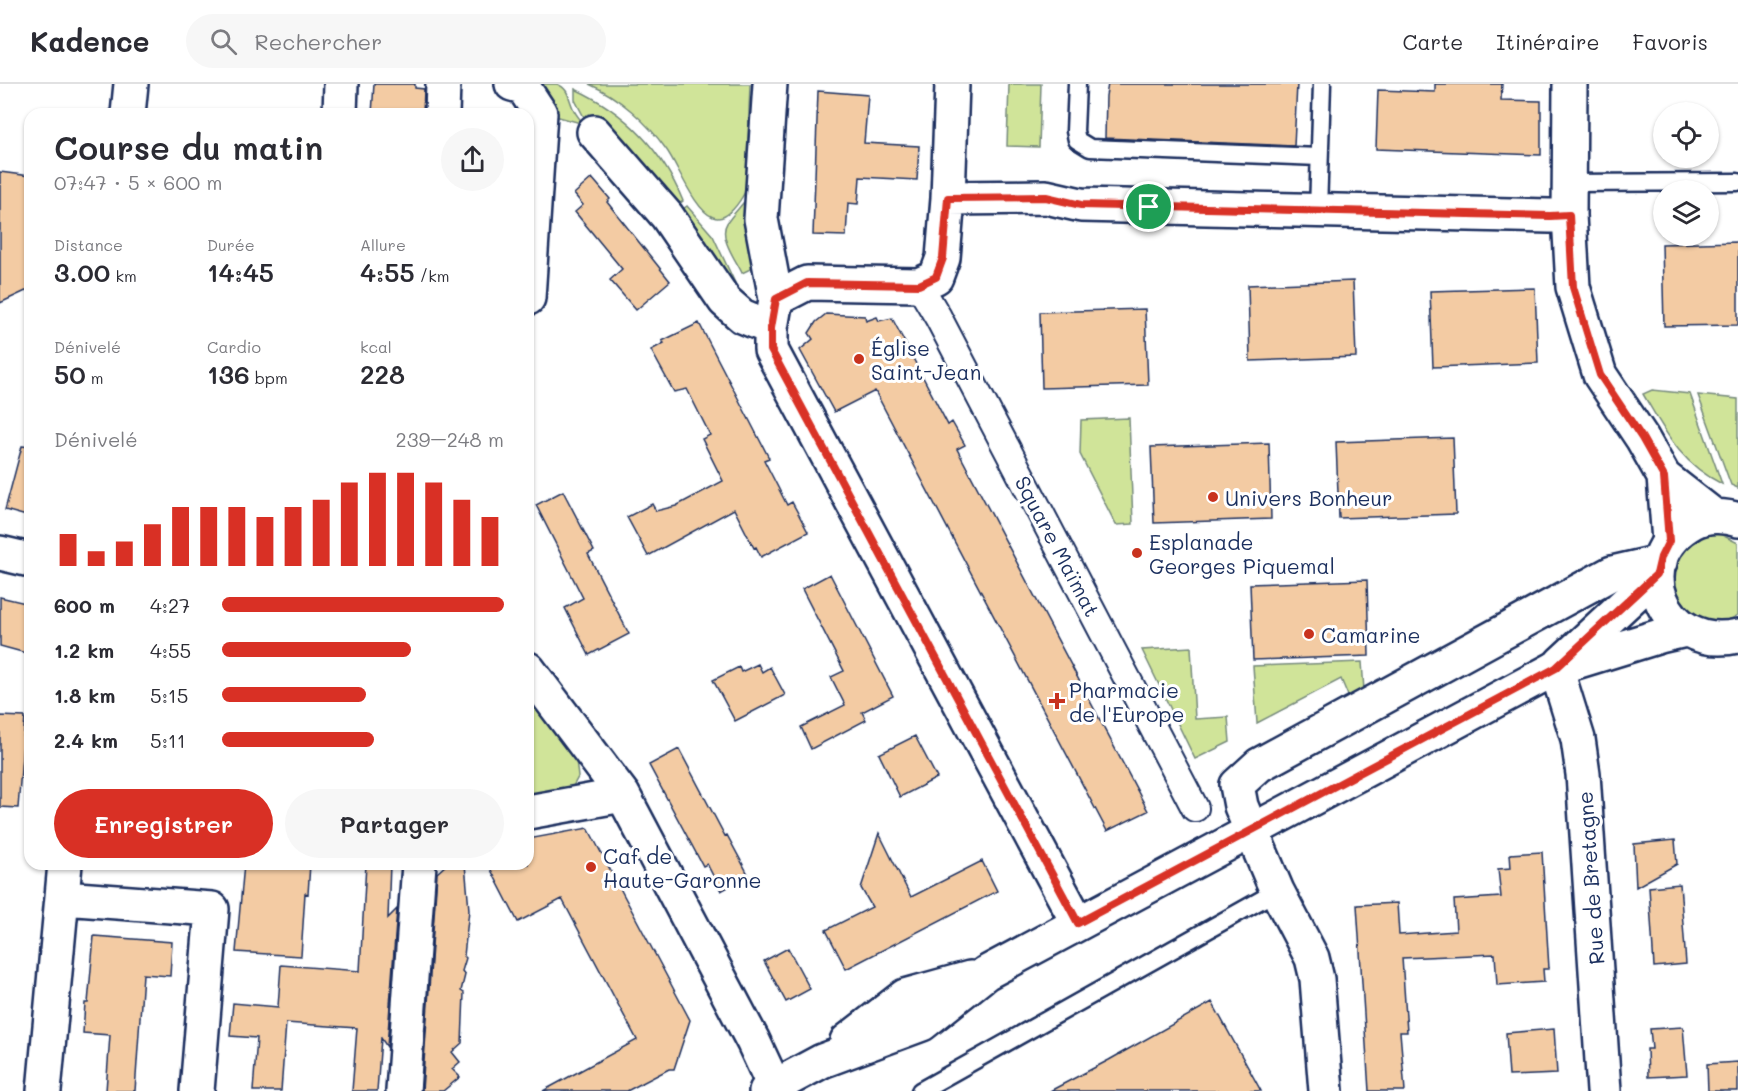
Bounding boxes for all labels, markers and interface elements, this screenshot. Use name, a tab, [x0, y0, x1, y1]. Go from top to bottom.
search box	[186, 14, 606, 68]
text: Kadence	[30, 23, 150, 59]
icon: search	[207, 25, 240, 58]
text: Rechercher	[255, 27, 382, 56]
text: Carte	[1402, 28, 1463, 55]
text: Itinéraire	[1496, 28, 1599, 55]
text: Favoris	[1632, 28, 1708, 55]
map controls	[1653, 102, 1719, 246]
button: locate	[1653, 102, 1719, 168]
text: Course du matin	[54, 125, 323, 168]
button: share	[441, 128, 504, 191]
text: 07:47 · 5 × 600 m	[54, 169, 222, 195]
button: layers	[1653, 180, 1719, 246]
pin	[1123, 181, 1174, 232]
icon: arrive	[1132, 190, 1165, 223]
text: Distance	[54, 234, 123, 255]
text: Durée	[207, 234, 255, 255]
text: Allure	[360, 234, 406, 255]
text: 3.00	[54, 255, 110, 289]
text: 14:45	[207, 255, 274, 289]
text: 4:55	[360, 255, 415, 289]
text: km	[110, 265, 137, 286]
text: /km	[415, 265, 449, 286]
place label: Église Saint-Jean	[871, 334, 981, 385]
text: Dénivelé	[54, 336, 121, 357]
text: Cardio	[207, 336, 261, 357]
text: kcal	[360, 336, 392, 357]
marker: Église Saint-Jean	[852, 352, 866, 366]
text: 50	[54, 357, 86, 391]
text: 136	[207, 357, 250, 391]
text: 228	[360, 357, 405, 391]
text: m	[86, 367, 104, 388]
text: bpm	[250, 367, 288, 388]
text: Dénivelé	[54, 426, 138, 452]
text: 239–248 m	[396, 426, 504, 452]
street label: Square Maïmat	[1010, 471, 1106, 621]
place label: Univers Bonheur	[1225, 484, 1393, 511]
marker: Univers Bonheur	[1206, 490, 1220, 504]
place label: Esplanade Georges Piquemal	[1149, 528, 1335, 579]
marker: Esplanade Georges Piquemal	[1130, 546, 1144, 560]
text: 600 m	[54, 592, 115, 618]
text: 4:27	[150, 592, 190, 618]
place label: Camarine	[1321, 621, 1421, 648]
marker: Camarine	[1302, 627, 1316, 641]
text: 1.2 km	[54, 637, 114, 663]
text: 4:55	[150, 637, 191, 663]
place label: Pharmacie de l'Europe	[1069, 676, 1184, 727]
text: 1.8 km	[54, 682, 115, 708]
text: 5:15	[150, 682, 188, 708]
marker: Pharmacie de l'Europe	[1050, 694, 1064, 708]
text: 2.4 km	[54, 727, 118, 753]
text: 5:11	[150, 727, 186, 753]
button: Enregistrer	[54, 789, 273, 858]
button: Partager	[285, 789, 504, 858]
street label: Rue de Bretagne	[1570, 791, 1610, 965]
place label: Caf de Haute-Garonne	[603, 842, 762, 893]
marker: Caf de Haute-Garonne	[584, 860, 598, 874]

